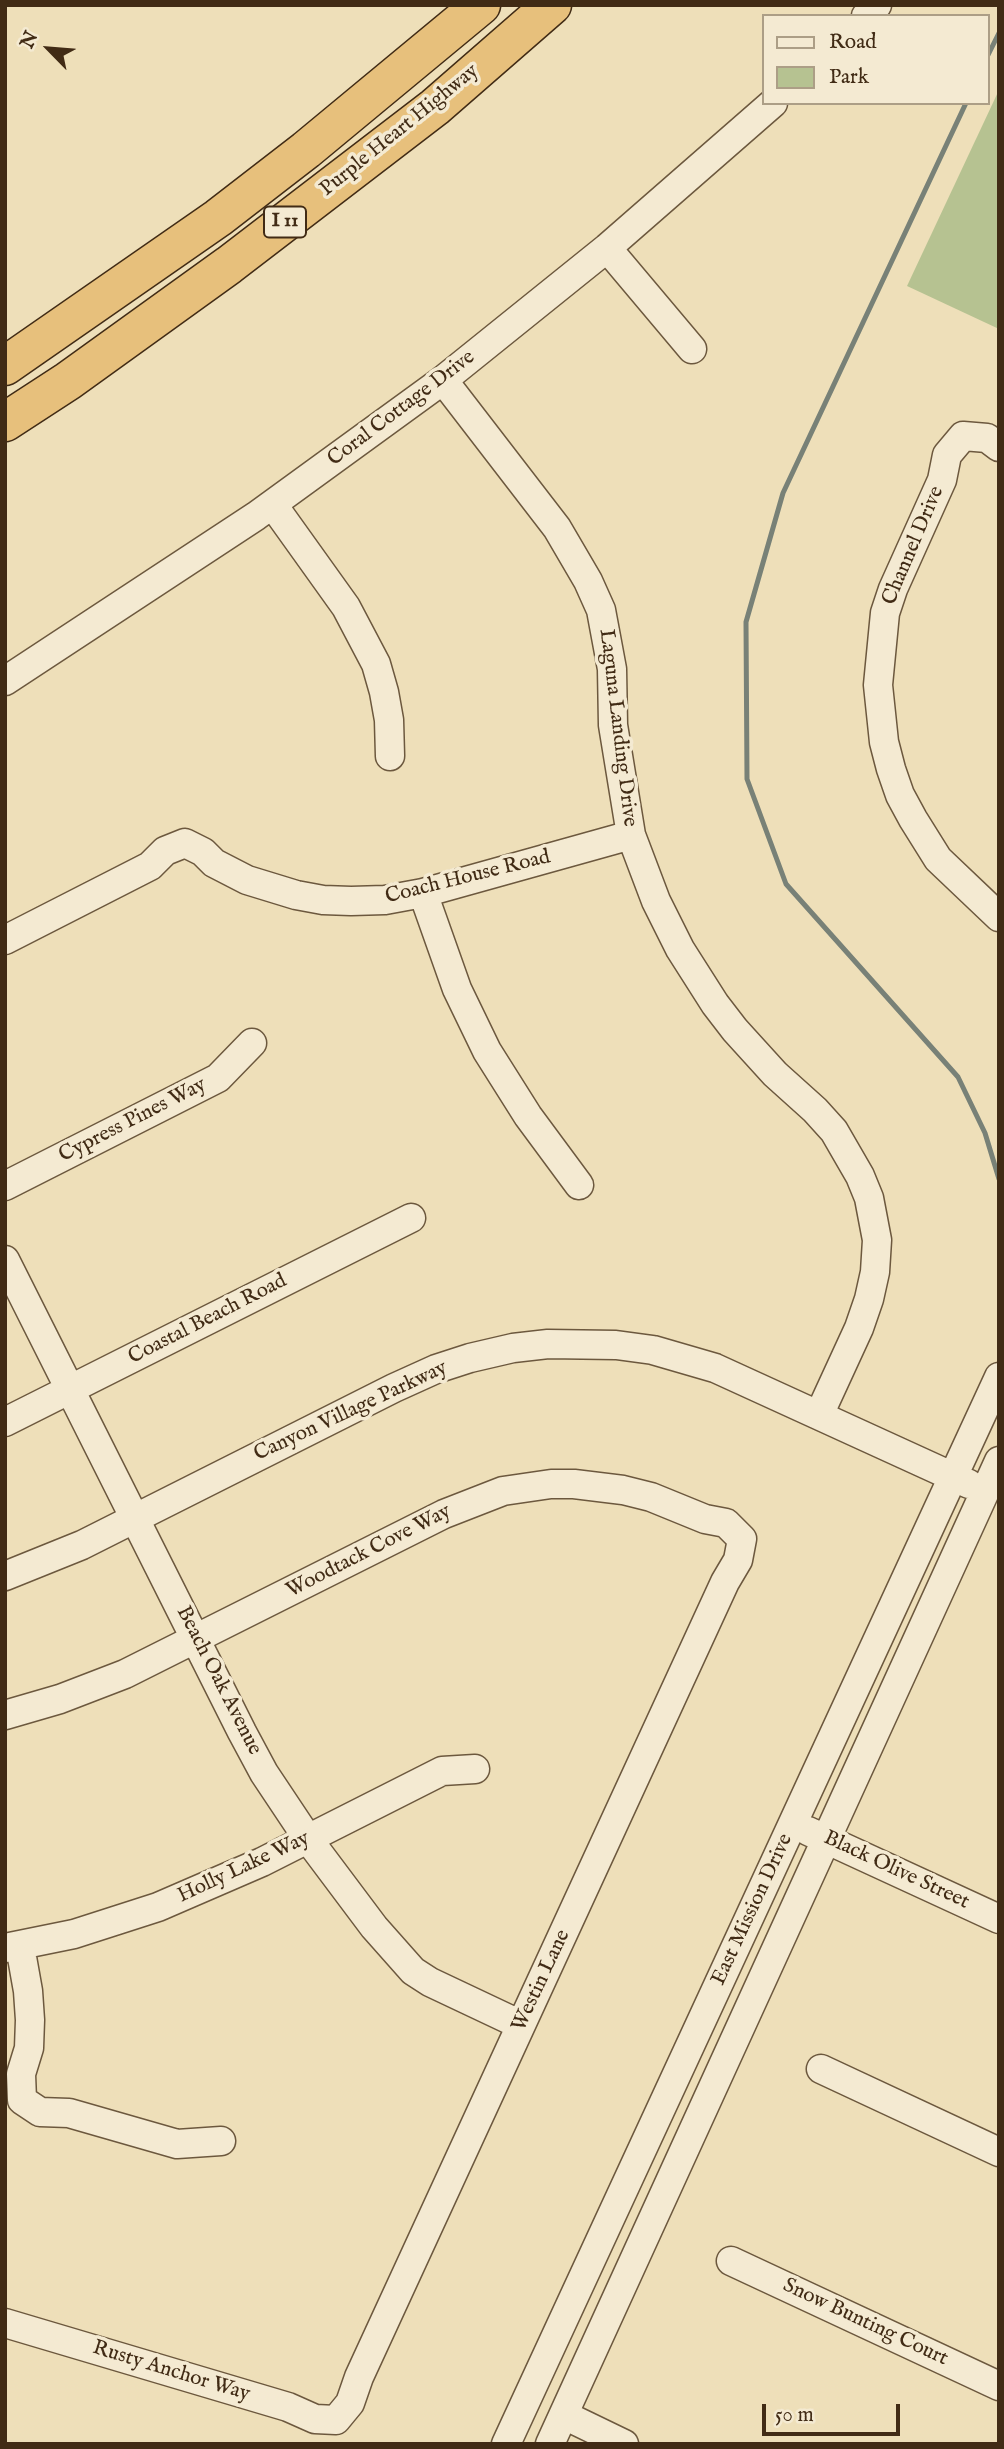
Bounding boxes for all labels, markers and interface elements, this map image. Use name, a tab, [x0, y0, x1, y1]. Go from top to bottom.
north arrow	[14, 14, 84, 84]
legend	[762, 14, 990, 105]
text: N	[16, 28, 44, 53]
text: Road	[829, 29, 876, 56]
street label: Purple Heart Highway	[316, 59, 484, 203]
text: Park	[829, 64, 869, 91]
road number: I 11	[264, 206, 306, 238]
street label: Coral Cottage Drive	[323, 345, 481, 473]
street label: Channel Drive	[878, 483, 950, 609]
street label: Laguna Landing Drive	[592, 628, 642, 828]
street label: Coach House Road	[383, 845, 553, 911]
street label: Cypress Pines Way	[55, 1073, 211, 1169]
street label: Coastal Beach Road	[125, 1269, 291, 1371]
street label: Canyon Village Parkway	[250, 1356, 452, 1468]
street label: Woodtack Cove Way	[282, 1500, 456, 1604]
street label: Beach Oak Avenue	[170, 1602, 266, 1760]
street label: Black Olive Street	[819, 1826, 973, 1916]
street label: Holly Lake Way	[174, 1827, 314, 1909]
street label: East Mission Drive	[707, 1830, 799, 1990]
street label: Westin Lane	[507, 1926, 577, 2036]
street label: Snow Bunting Court	[778, 2274, 952, 2372]
street label: Rusty Anchor Way	[89, 2336, 253, 2408]
scale bar	[766, 2390, 904, 2434]
text: 50 m	[775, 2402, 814, 2429]

